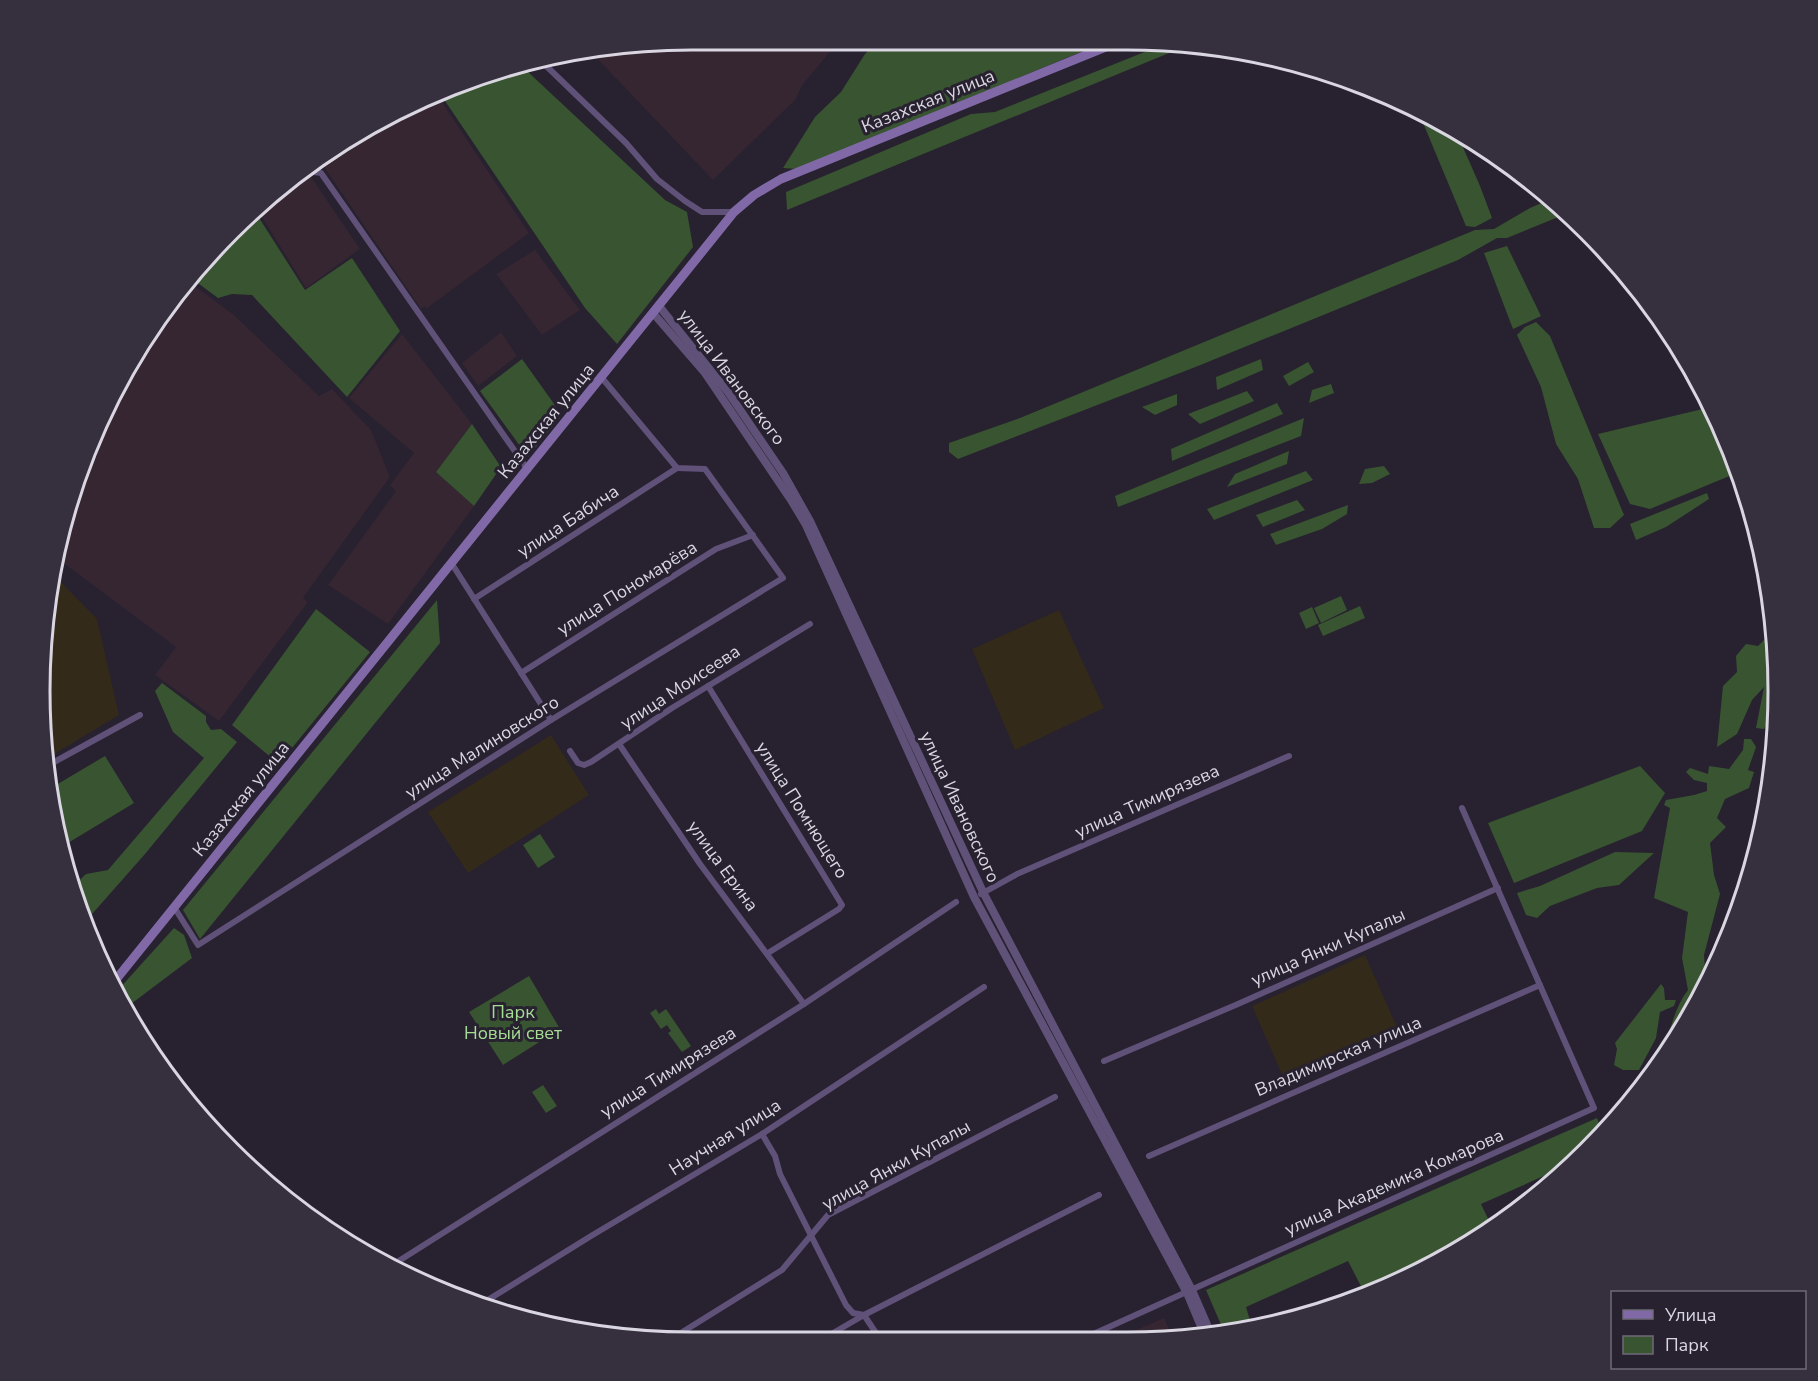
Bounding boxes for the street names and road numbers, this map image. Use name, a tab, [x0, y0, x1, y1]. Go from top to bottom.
street label: Казахская улица	[858, 63, 998, 139]
street label: улица Ивановского	[673, 304, 791, 450]
street label: Казахская улица	[492, 358, 600, 484]
street label: улица Бабича	[513, 479, 623, 563]
street label: улица Пономарёва	[552, 535, 702, 641]
street label: улица Моисеева	[615, 639, 745, 735]
street label: улица Малиновского	[400, 690, 564, 804]
street label: улица Ивановского	[914, 727, 1006, 887]
street label: Казахская улица	[187, 736, 295, 862]
street label: улица Помнющего	[750, 737, 854, 883]
street label: улица Тимирязева	[1071, 758, 1223, 844]
street label: улица Ерина	[682, 816, 764, 916]
street label: улица Янки Купалы	[1247, 902, 1409, 992]
street label: Владимирская улица	[1251, 1010, 1425, 1102]
street label: улица Тимирязева	[596, 1021, 740, 1123]
street label: Научная улица	[665, 1093, 785, 1181]
street label: улица Янки Купалы	[817, 1114, 975, 1216]
street label: улица Академика Комарова	[1281, 1123, 1507, 1241]

